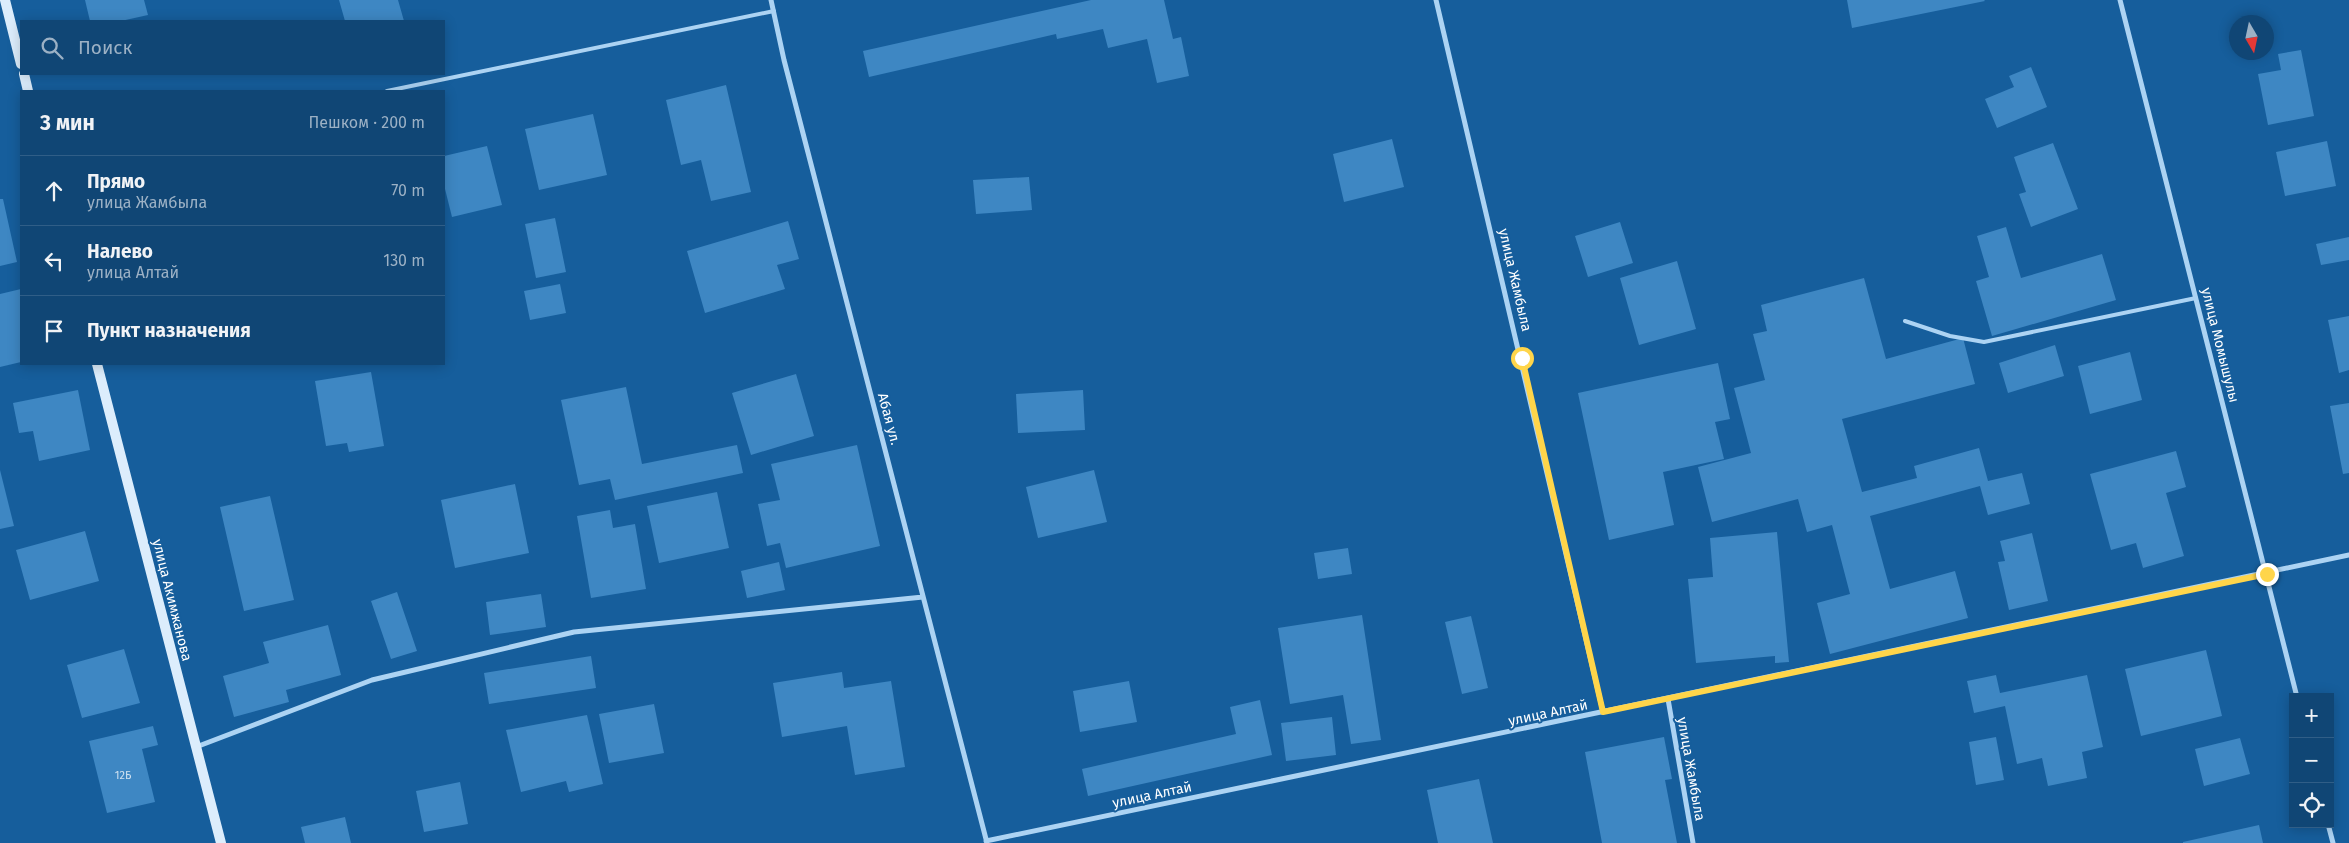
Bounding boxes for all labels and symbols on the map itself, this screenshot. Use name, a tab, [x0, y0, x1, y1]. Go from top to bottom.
north arrow	[2229, 15, 2274, 60]
street label: улица Жамбыла	[1495, 227, 1535, 333]
street label: улица Момышулы	[2198, 286, 2242, 404]
route start	[1511, 347, 1534, 370]
street label: Абая ул.	[874, 391, 904, 447]
street label: улица Акимжанова	[149, 537, 195, 663]
route end	[2256, 563, 2279, 586]
street label: улица Алтай	[1507, 696, 1589, 730]
street label: улица Жамбыла	[1673, 716, 1709, 822]
house number: 12Б	[115, 769, 132, 782]
street label: улица Алтай	[1111, 778, 1193, 812]

